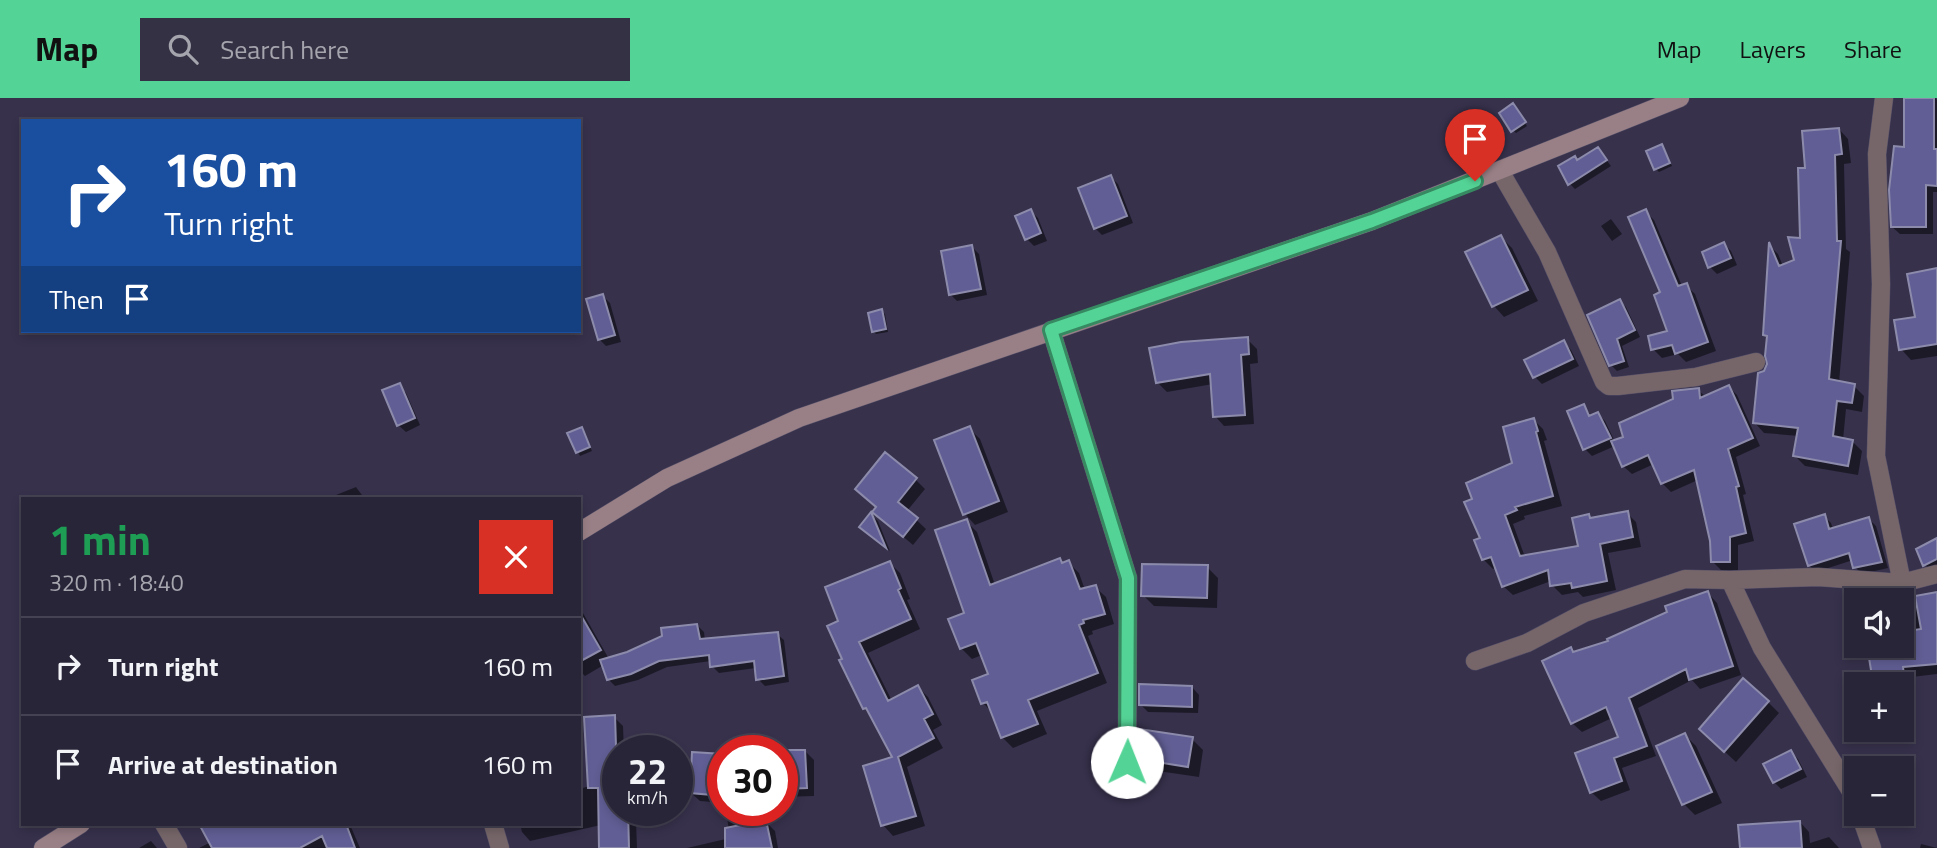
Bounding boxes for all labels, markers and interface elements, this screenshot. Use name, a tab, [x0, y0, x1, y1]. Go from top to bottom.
search box	[140, 18, 630, 81]
text: Map	[35, 24, 98, 74]
icon: search	[164, 30, 202, 68]
text: Search here	[220, 30, 349, 69]
text: Map	[1657, 31, 1702, 67]
text: Layers	[1740, 31, 1806, 67]
text: Share	[1844, 31, 1902, 67]
pin	[1445, 109, 1505, 181]
icon: arrive	[1456, 120, 1494, 158]
text: 160 m	[164, 131, 298, 206]
icon: right	[49, 147, 140, 238]
text: Turn right	[164, 199, 293, 247]
text: Then	[49, 280, 104, 319]
icon: arrive	[118, 280, 156, 318]
text: 1 min	[49, 507, 151, 571]
button: close	[479, 520, 553, 594]
text: 320 m · 18:40	[49, 565, 184, 600]
map controls	[1844, 588, 1914, 826]
button: sound	[1844, 588, 1914, 658]
icon: right	[49, 647, 87, 685]
text: Turn right	[108, 647, 219, 686]
text: 160 m	[482, 647, 553, 686]
button: +	[1844, 672, 1914, 742]
position arrow	[1090, 725, 1164, 799]
speed limit sign: 30	[707, 735, 798, 826]
text: 22	[628, 744, 667, 798]
icon: arrive	[49, 745, 87, 783]
text: Arrive at destination	[108, 745, 338, 784]
text: 160 m	[482, 745, 553, 784]
button: −	[1844, 756, 1914, 826]
text: km/h	[627, 784, 668, 811]

